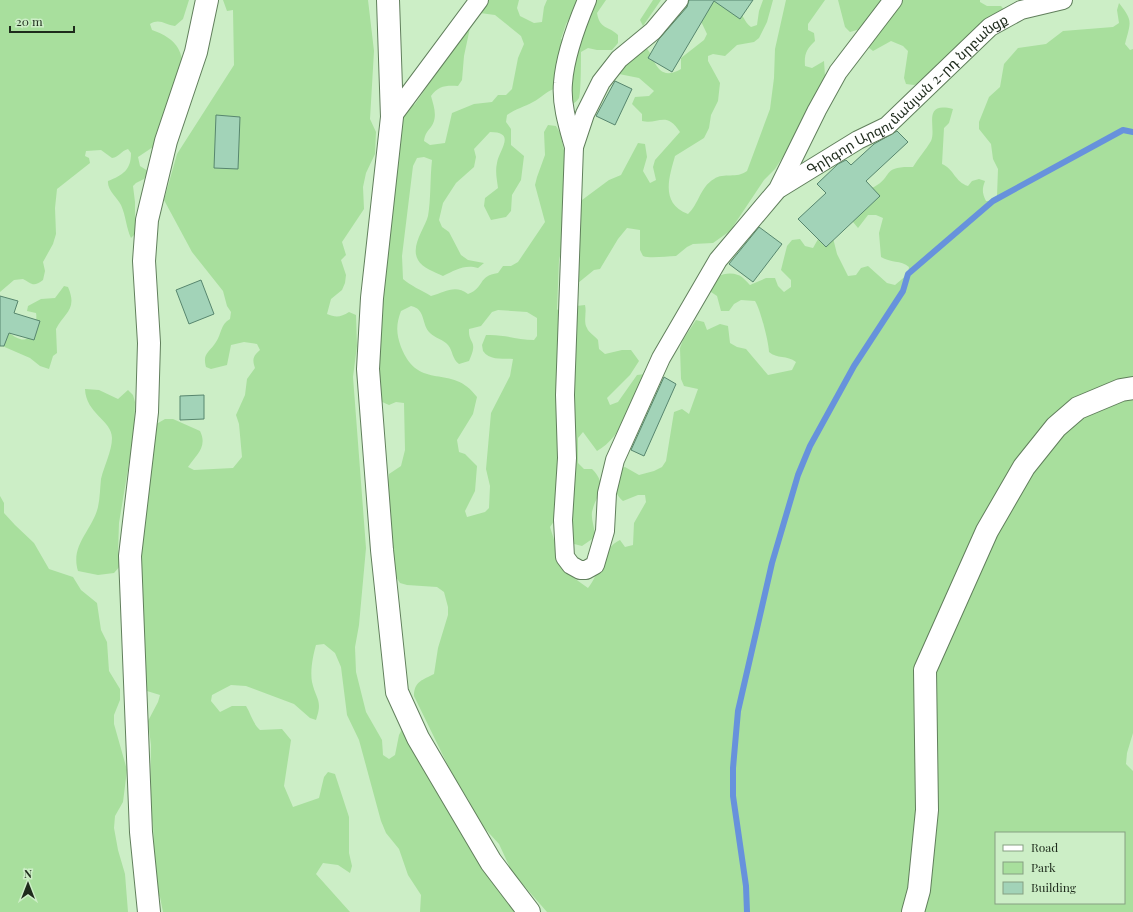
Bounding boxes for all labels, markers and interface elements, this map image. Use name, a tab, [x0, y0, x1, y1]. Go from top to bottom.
scale bar	[10, 8, 74, 34]
street label: Գրիգոր Արզումանյան 2-րդ նրբանցք	[802, 9, 1011, 179]
text: 20 m	[16, 13, 43, 29]
legend	[995, 832, 1125, 904]
text: Road	[1031, 839, 1058, 855]
text: Park	[1031, 859, 1056, 875]
north arrow	[8, 864, 48, 904]
text: N	[24, 866, 32, 881]
text: Building	[1031, 879, 1077, 895]

